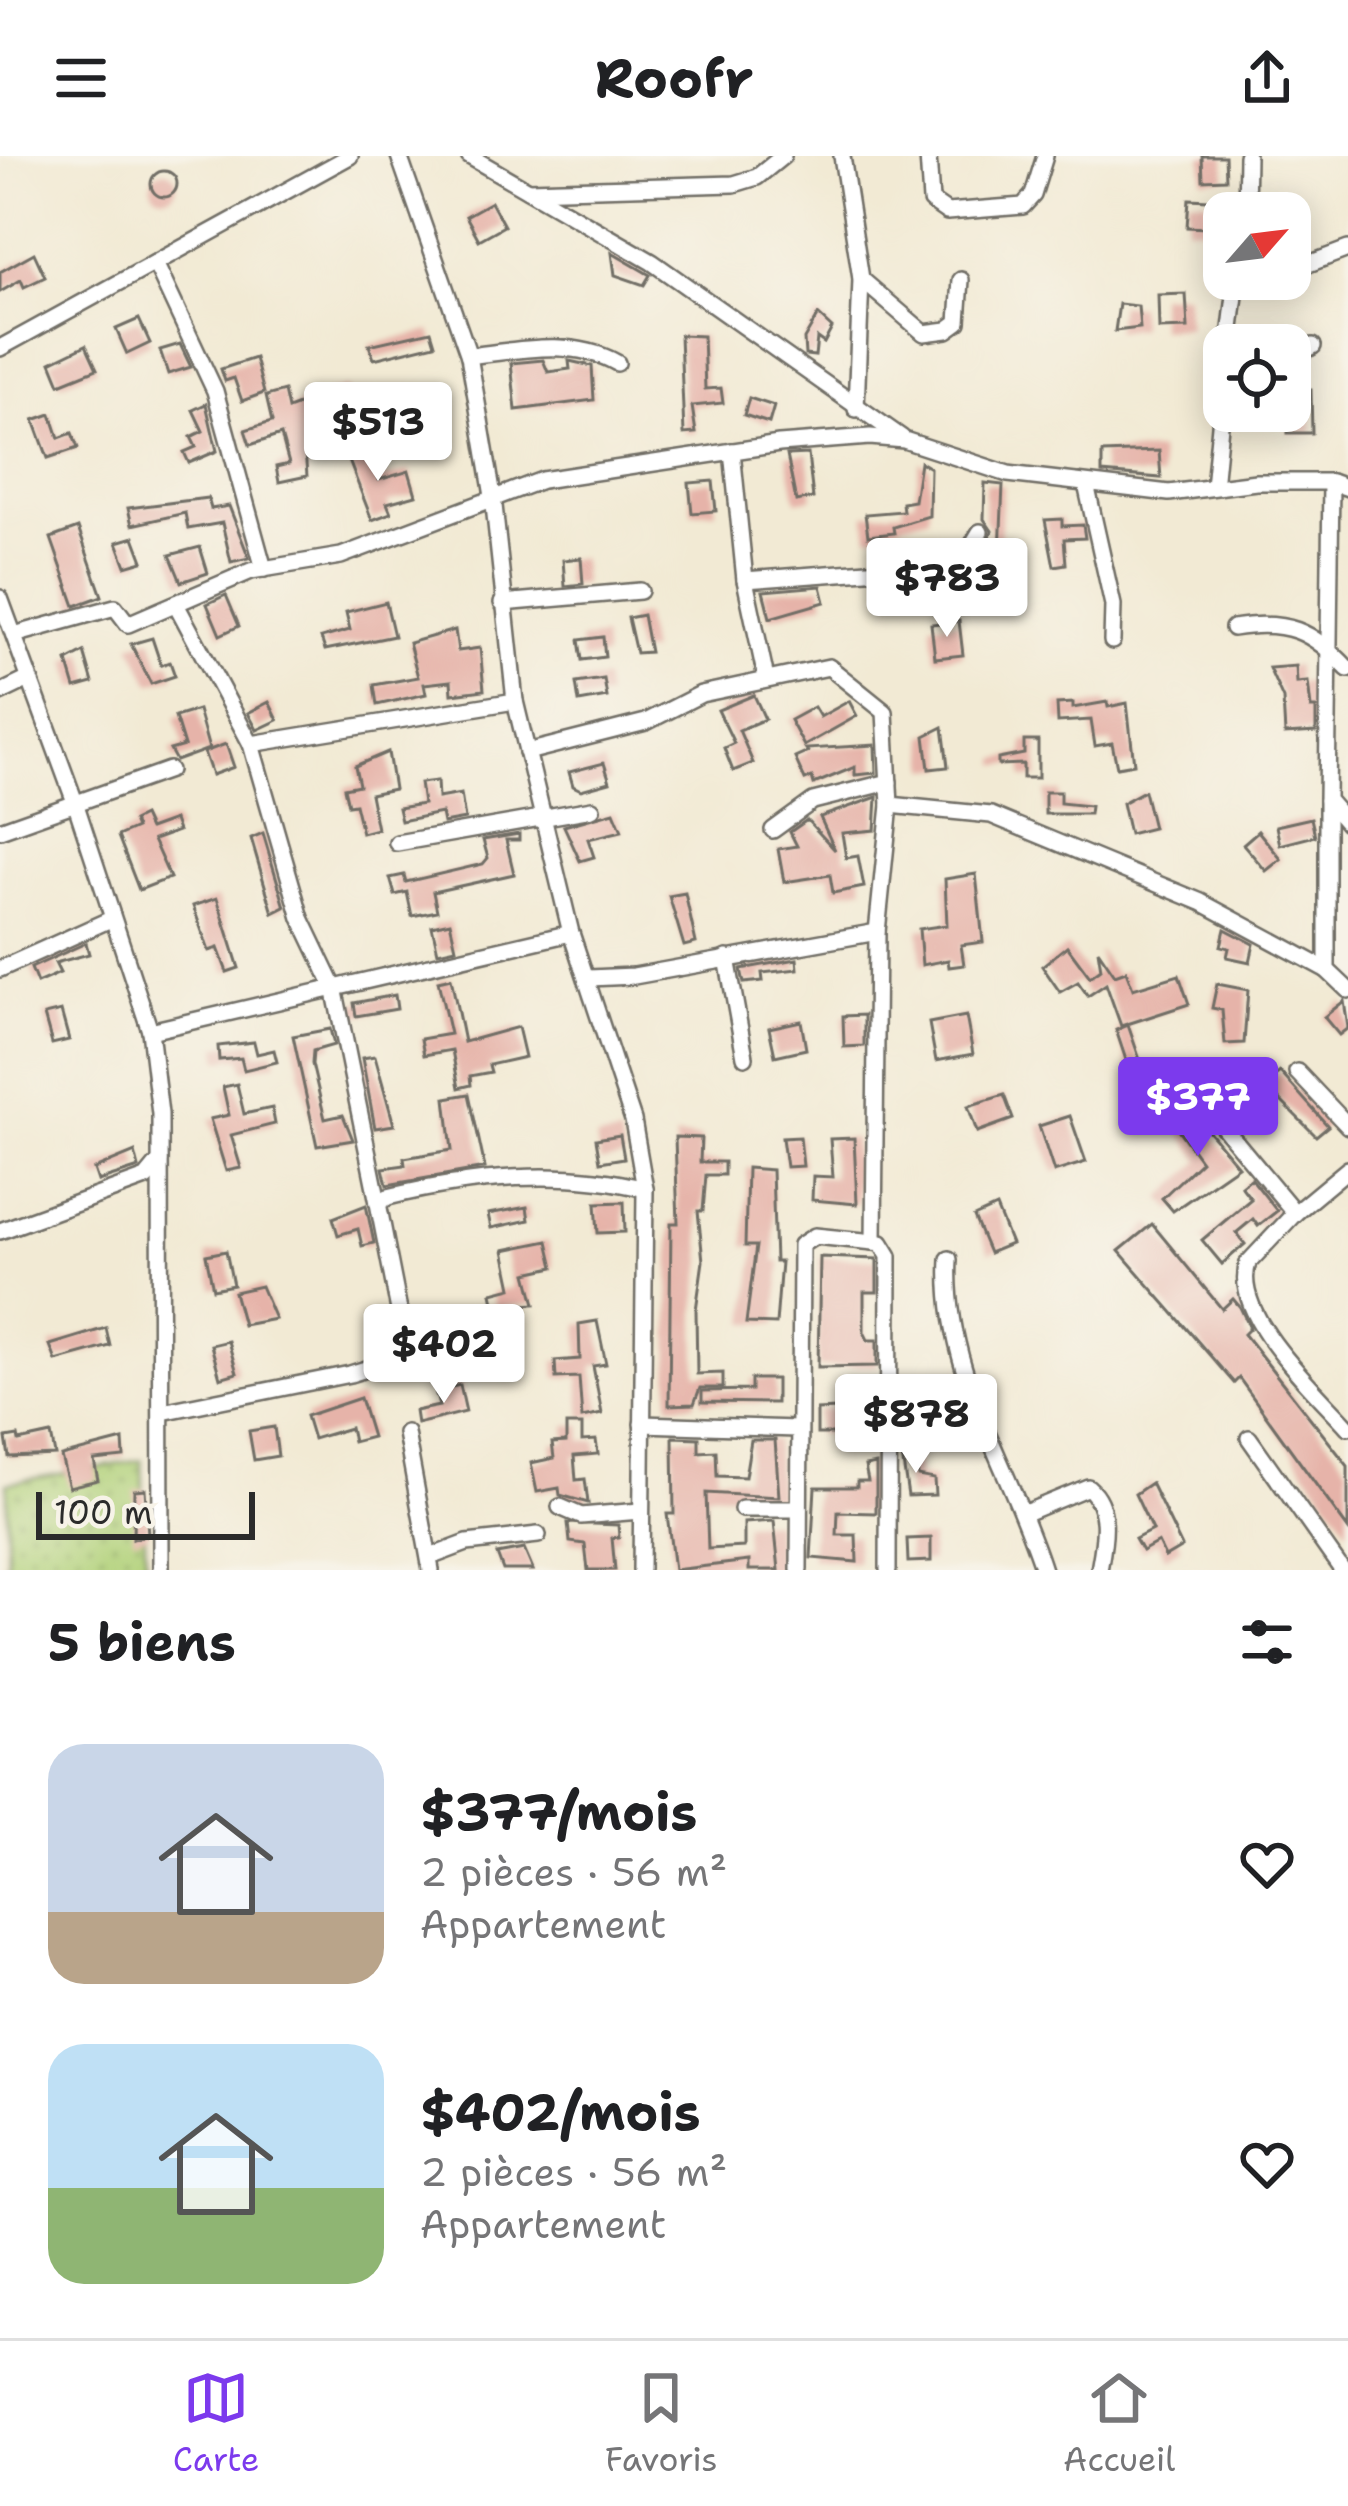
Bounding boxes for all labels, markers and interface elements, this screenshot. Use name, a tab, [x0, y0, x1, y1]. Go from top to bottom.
text: Roofr	[595, 42, 753, 114]
icon: menu	[48, 45, 114, 111]
icon: share	[1234, 45, 1300, 111]
north arrow	[1203, 192, 1311, 300]
map controls	[1203, 192, 1311, 432]
button: locate	[1203, 324, 1311, 432]
pin: $513	[307, 382, 449, 484]
text: $513	[331, 395, 425, 447]
pin: $783	[876, 538, 1018, 640]
text: $783	[893, 551, 1001, 603]
pin: $377	[1127, 1057, 1269, 1159]
text: $377	[1145, 1070, 1251, 1122]
pin: $402	[373, 1304, 515, 1406]
text: $402	[391, 1317, 497, 1369]
pin: $878	[845, 1374, 987, 1476]
text: $878	[862, 1387, 970, 1439]
scale bar	[36, 1486, 255, 1539]
text: 100 m	[54, 1490, 153, 1535]
text: 5 biens	[48, 1608, 236, 1676]
icon: filters	[1234, 1609, 1300, 1675]
text: $377/mois	[420, 1778, 697, 1846]
icon: home	[144, 1792, 288, 1936]
icon: heart	[1234, 1831, 1300, 1897]
text: 2 pièces · 56 m²	[420, 1846, 727, 1898]
text: Appartement	[420, 1898, 667, 1950]
text: $402/mois	[420, 2078, 701, 2146]
icon: home	[144, 2092, 288, 2236]
icon: heart	[1234, 2131, 1300, 2197]
text: 2 pièces · 56 m²	[420, 2146, 727, 2198]
text: Appartement	[420, 2198, 667, 2250]
tab: Carte	[173, 2365, 259, 2482]
tab: Favoris	[605, 2365, 718, 2482]
tab: Accueil	[1063, 2365, 1175, 2482]

